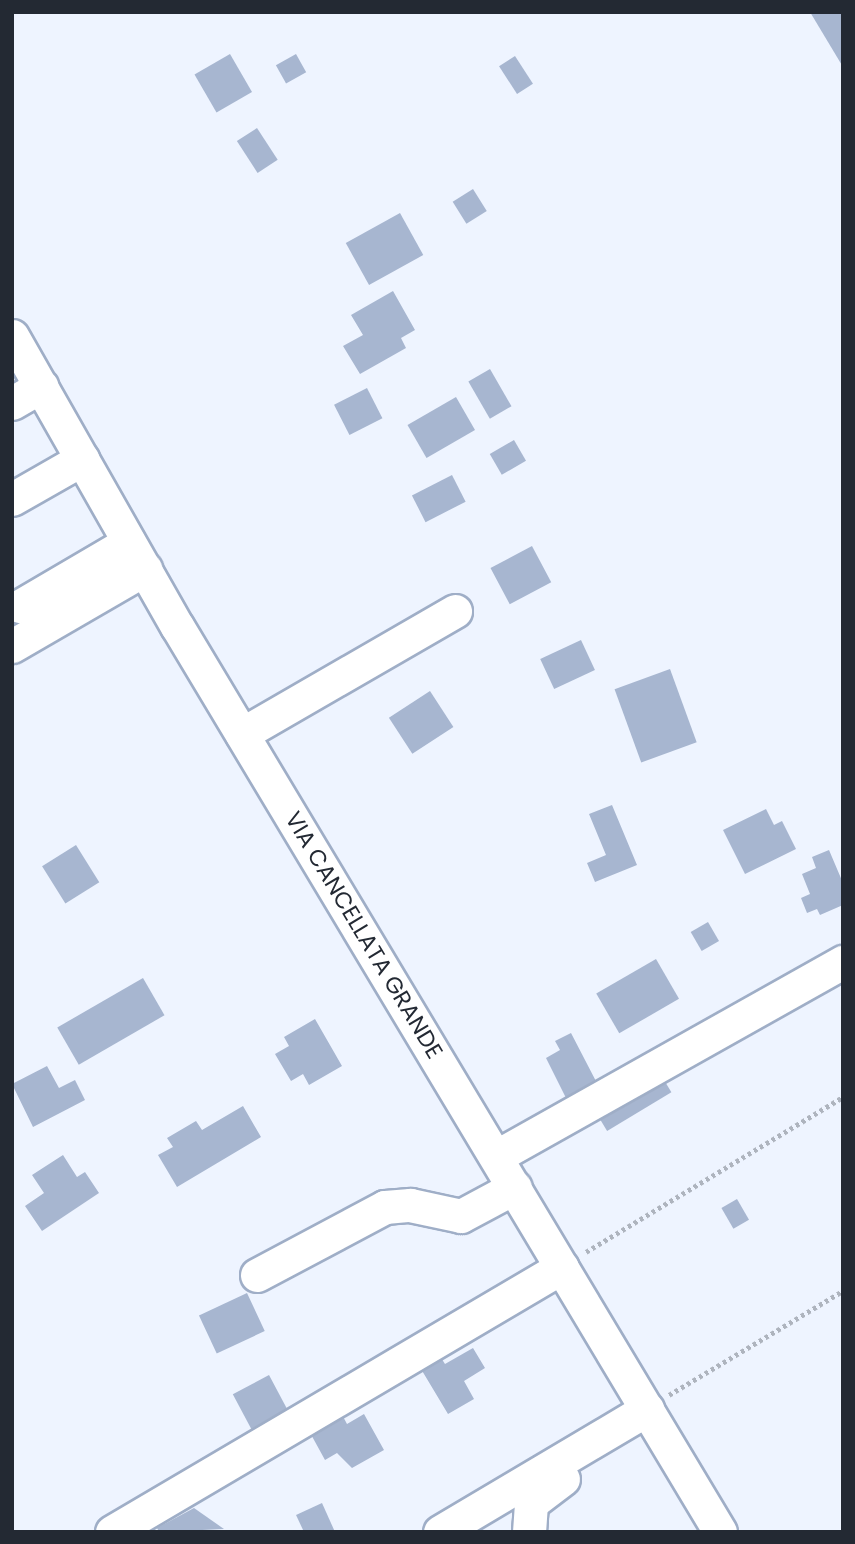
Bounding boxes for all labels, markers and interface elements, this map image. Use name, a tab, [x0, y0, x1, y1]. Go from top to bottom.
street label: VIA CANCELLATA GRANDE	[279, 807, 449, 1063]

